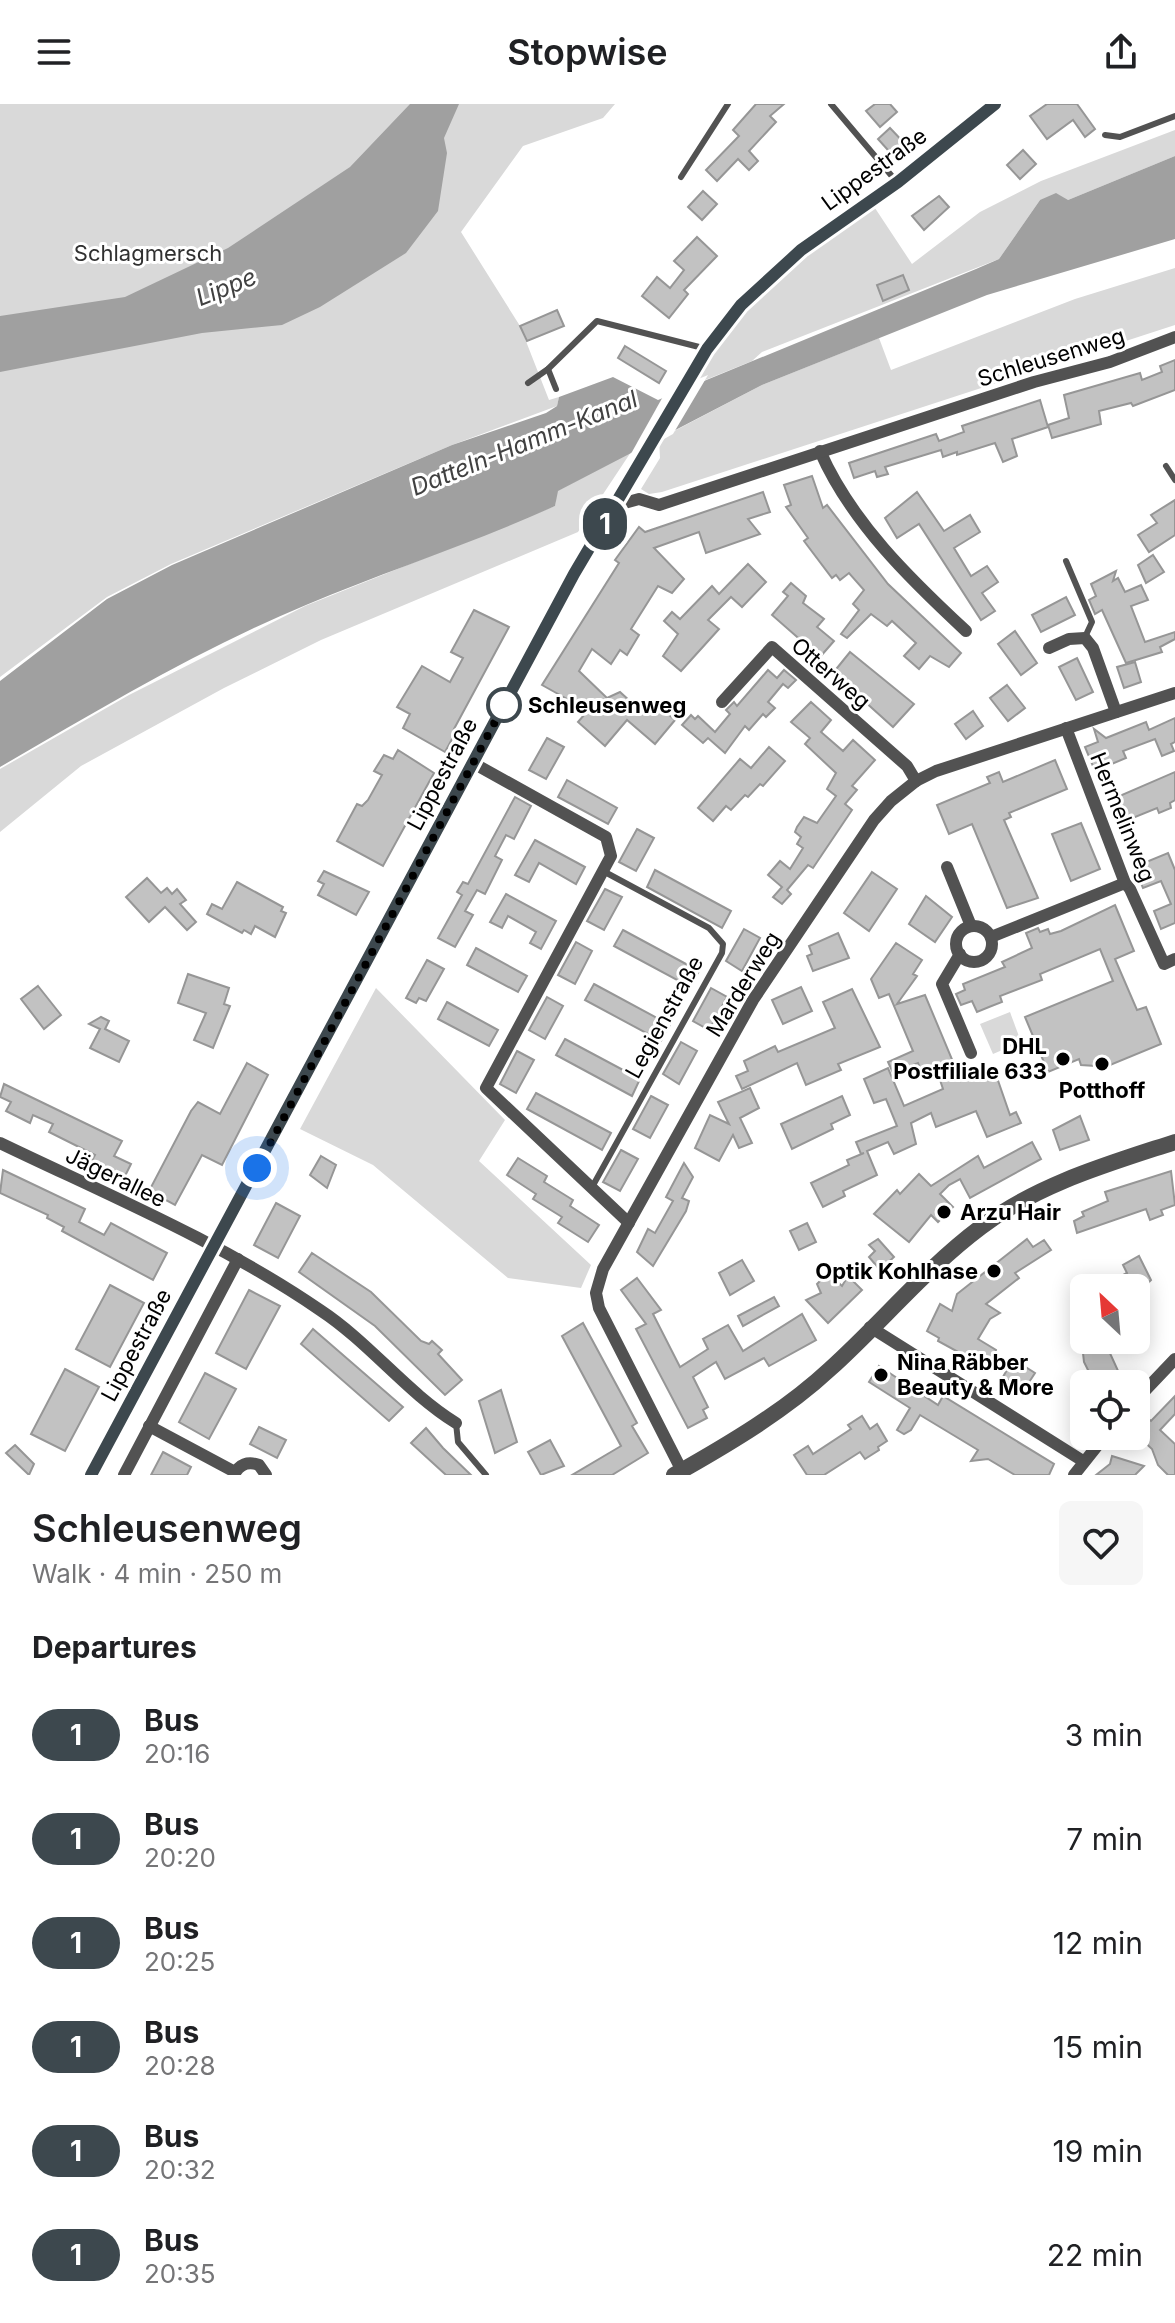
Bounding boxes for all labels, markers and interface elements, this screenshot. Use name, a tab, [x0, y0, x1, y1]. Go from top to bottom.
icon: menu	[32, 30, 76, 74]
text: Stopwise	[507, 30, 668, 74]
icon: share	[1099, 30, 1143, 74]
street label: Lippestraße	[816, 122, 932, 216]
park label: Schlagmersch	[74, 240, 222, 266]
water label: Lippe	[192, 262, 260, 312]
street label: Schleusenweg	[974, 322, 1128, 392]
water label: Datteln-Hamm-Kanal	[406, 384, 642, 502]
line badge: 1	[579, 498, 631, 550]
text: 1	[599, 507, 611, 541]
street label: Otterweg	[786, 632, 876, 714]
marker: Schleusenweg	[487, 688, 521, 722]
place label: Schleusenweg	[528, 692, 686, 718]
street label: Lippestraße	[402, 713, 482, 835]
street label: Hermelinweg	[1085, 748, 1161, 886]
street label: Marderweg	[700, 927, 786, 1041]
street label: Legienstraße	[620, 951, 708, 1083]
place label: DHL Postfiliale 633	[893, 1033, 1047, 1084]
marker: DHL Postfiliale 633	[1054, 1050, 1072, 1068]
marker: Potthoff	[1093, 1055, 1111, 1073]
place label: Potthoff	[1059, 1077, 1146, 1103]
street label: Jägerallee	[62, 1142, 170, 1212]
your location	[237, 1148, 277, 1188]
place label: Arzu Hair	[960, 1199, 1061, 1225]
marker: Arzu Hair	[935, 1203, 953, 1221]
place label: Optik Kohlhase	[815, 1258, 978, 1284]
marker: Optik Kohlhase	[985, 1262, 1003, 1280]
north arrow	[1070, 1274, 1150, 1354]
map controls	[1070, 1274, 1150, 1450]
street label: Lippestraße	[96, 1284, 176, 1406]
place label: Nina Räbber Beauty & More	[897, 1349, 1054, 1400]
marker: Nina Räbber Beauty & More	[872, 1366, 890, 1384]
button: locate	[1070, 1370, 1150, 1450]
button: heart	[1059, 1501, 1143, 1585]
text: Schleusenweg	[32, 1505, 302, 1551]
text: Walk · 4 min · 250 m	[32, 1558, 282, 1589]
text: Departures	[32, 1629, 197, 1665]
text: Bus	[144, 1702, 199, 1738]
text: 3 min	[1065, 1717, 1143, 1753]
text: 1	[70, 1718, 82, 1752]
text: 20:16	[144, 1738, 210, 1769]
text: Bus	[144, 1806, 199, 1842]
text: 7 min	[1066, 1821, 1143, 1857]
text: 1	[70, 1822, 82, 1856]
text: 20:20	[144, 1842, 216, 1873]
text: Bus	[144, 1910, 199, 1946]
text: 12 min	[1053, 1925, 1143, 1961]
text: 1	[70, 1926, 82, 1960]
text: 20:25	[144, 1946, 215, 1977]
text: Bus	[144, 2014, 199, 2050]
text: 15 min	[1053, 2029, 1143, 2065]
text: 1	[70, 2030, 82, 2064]
text: 20:28	[144, 2050, 216, 2081]
text: Bus	[144, 2118, 199, 2154]
text: 19 min	[1052, 2133, 1143, 2169]
text: 1	[70, 2134, 82, 2168]
text: 20:32	[144, 2154, 216, 2185]
text: Bus	[144, 2222, 199, 2258]
text: 22 min	[1047, 2237, 1143, 2273]
text: 1	[70, 2238, 82, 2272]
text: 20:35	[144, 2258, 216, 2289]

